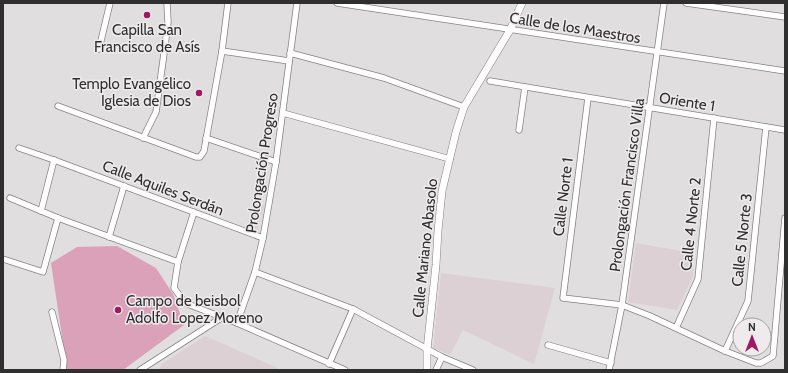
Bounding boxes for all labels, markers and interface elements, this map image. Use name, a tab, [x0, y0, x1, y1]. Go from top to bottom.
street label: Calle de los Maestros	[508, 9, 642, 47]
marker: Capilla San Francisco de Asís	[142, 10, 152, 20]
place label: Capilla San Francisco de Asís	[94, 21, 200, 56]
place label: Templo Evangélico Iglesia de Dios	[72, 75, 191, 110]
marker: Templo Evangélico Iglesia de Dios	[194, 88, 204, 98]
street label: Oriente 1	[658, 89, 716, 115]
street label: Prolongación Progreso	[242, 92, 282, 234]
street label: Prolongación Francisco Villa	[606, 96, 648, 273]
street label: Calle Aquiles Serdán	[100, 157, 226, 219]
street label: Calle Norte 1	[549, 157, 577, 237]
street label: Calle 4 Norte 2	[677, 176, 705, 272]
street label: Calle Mariano Abasolo	[409, 178, 441, 318]
street label: Calle 5 Norte 3	[728, 193, 756, 287]
place label: Campo de beisbol Adolfo Lopez Moreno	[126, 292, 263, 327]
marker: Campo de beisbol Adolfo Lopez Moreno	[113, 305, 123, 315]
north arrow	[732, 317, 772, 357]
text: N	[748, 320, 756, 334]

